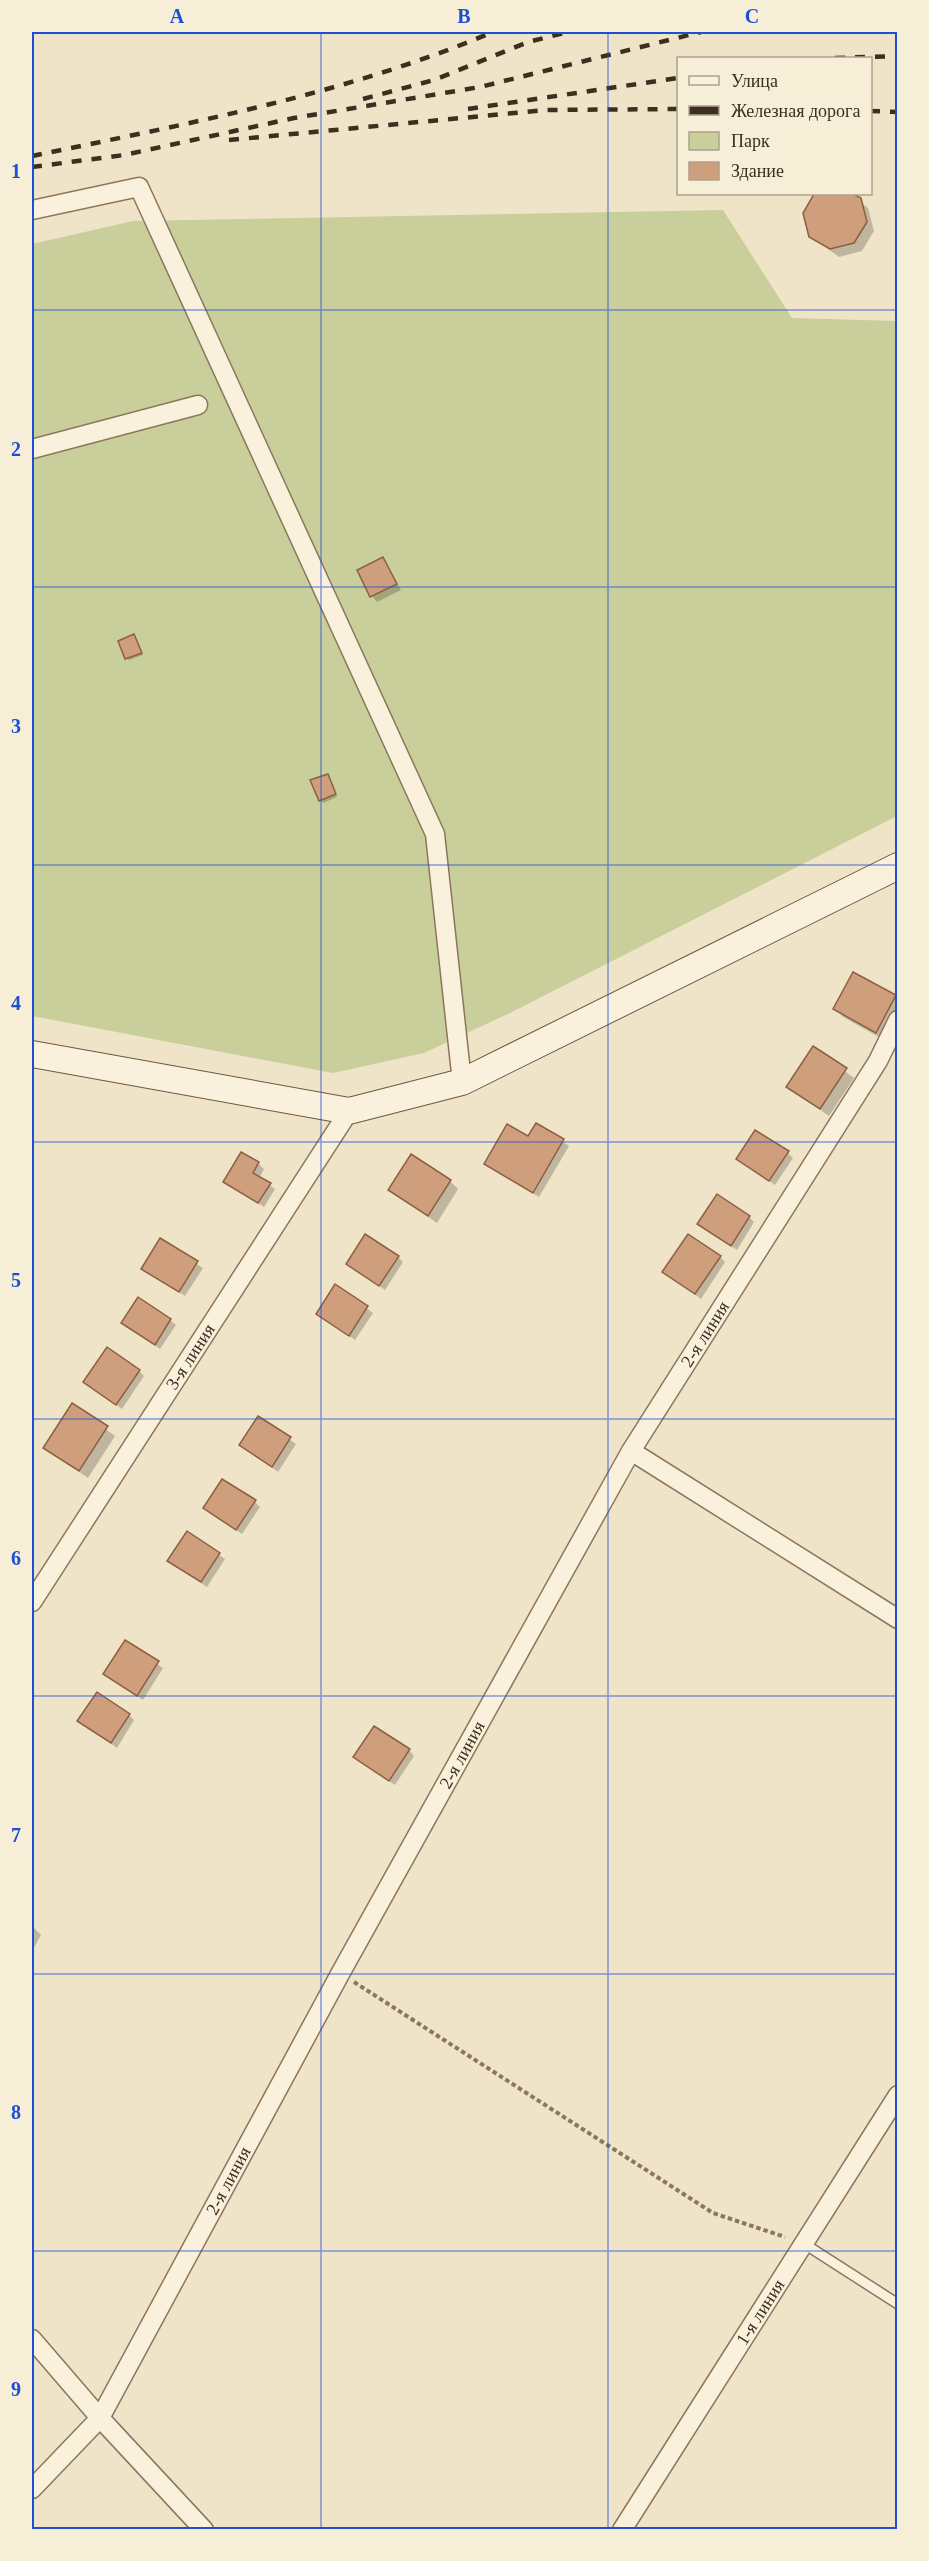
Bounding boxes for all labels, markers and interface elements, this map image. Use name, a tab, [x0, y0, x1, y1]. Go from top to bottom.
text: A	[170, 5, 185, 27]
text: B	[457, 5, 471, 27]
text: C	[745, 5, 759, 27]
legend	[677, 57, 872, 195]
text: Улица	[731, 71, 778, 91]
text: Железная дорога	[731, 101, 860, 121]
text: Парк	[731, 131, 770, 151]
text: 1	[11, 160, 21, 182]
text: Здание	[731, 161, 784, 181]
text: 2	[11, 438, 21, 460]
text: 3	[11, 715, 21, 737]
text: 4	[11, 992, 21, 1014]
text: 5	[11, 1269, 21, 1291]
street label: 2-я линия	[677, 1297, 733, 1371]
street label: 3-я линия	[162, 1320, 219, 1393]
text: 6	[11, 1547, 21, 1569]
street label: 2-я линия	[435, 1718, 489, 1792]
text: 7	[11, 1824, 21, 1846]
text: 8	[11, 2101, 21, 2123]
street label: 2-я линия	[202, 2143, 255, 2218]
street label: 1-я линия	[732, 2276, 788, 2349]
text: 9	[11, 2378, 21, 2400]

